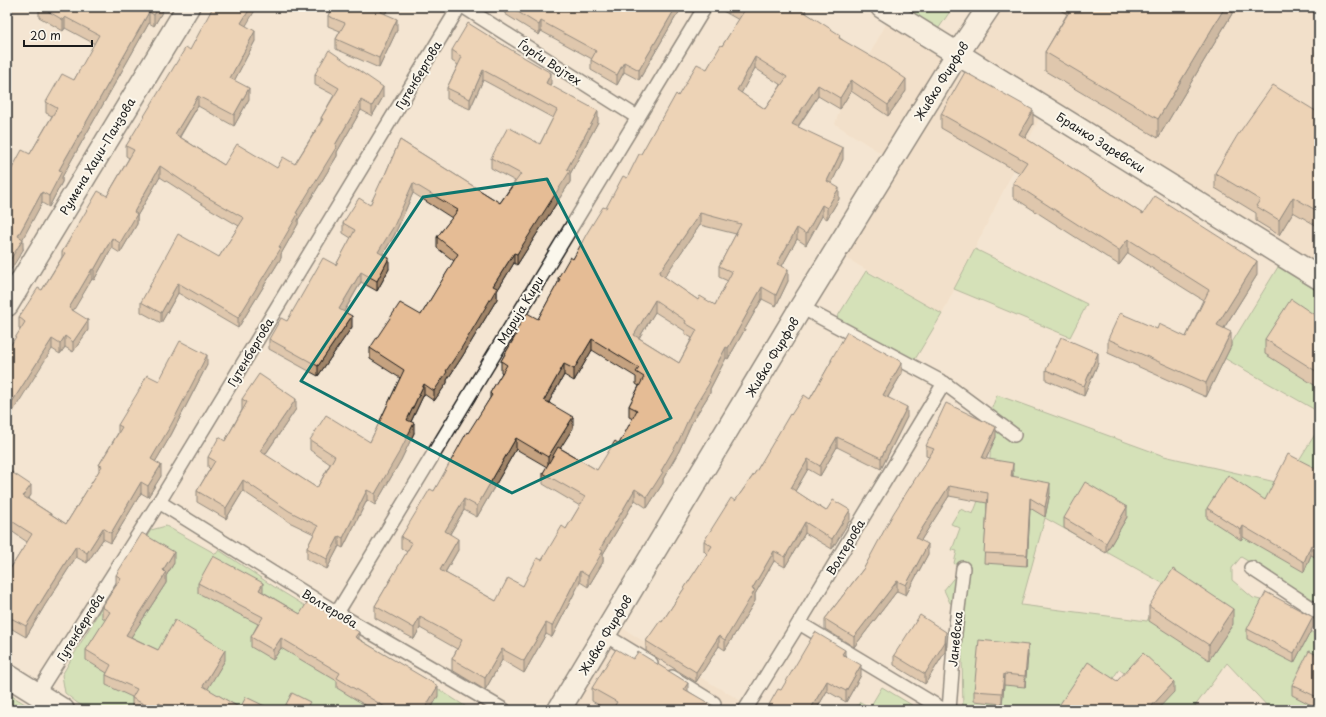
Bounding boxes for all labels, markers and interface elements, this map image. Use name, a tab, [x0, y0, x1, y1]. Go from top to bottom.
scale bar	[24, 22, 92, 48]
text: 20 m	[30, 26, 61, 44]
street label: Ѓорѓи Војтех	[515, 35, 586, 89]
street label: Гутенбергова	[390, 37, 446, 113]
street label: Живко Фирфов	[909, 38, 973, 124]
street label: Румена Хаџи-Панзова	[55, 93, 139, 218]
street label: Бранко Заревски	[1053, 107, 1149, 177]
street label: Марија Кири	[493, 272, 547, 348]
street label: Гутенбергова	[222, 314, 278, 390]
street label: Живко Фирфов	[741, 314, 803, 400]
street label: Волтерова	[821, 515, 869, 578]
street label: Волтерова	[299, 584, 362, 632]
street label: Гутенбергова	[52, 589, 108, 665]
street label: Живко Фирфов	[574, 592, 636, 678]
street label: Јаневска	[943, 610, 967, 668]

